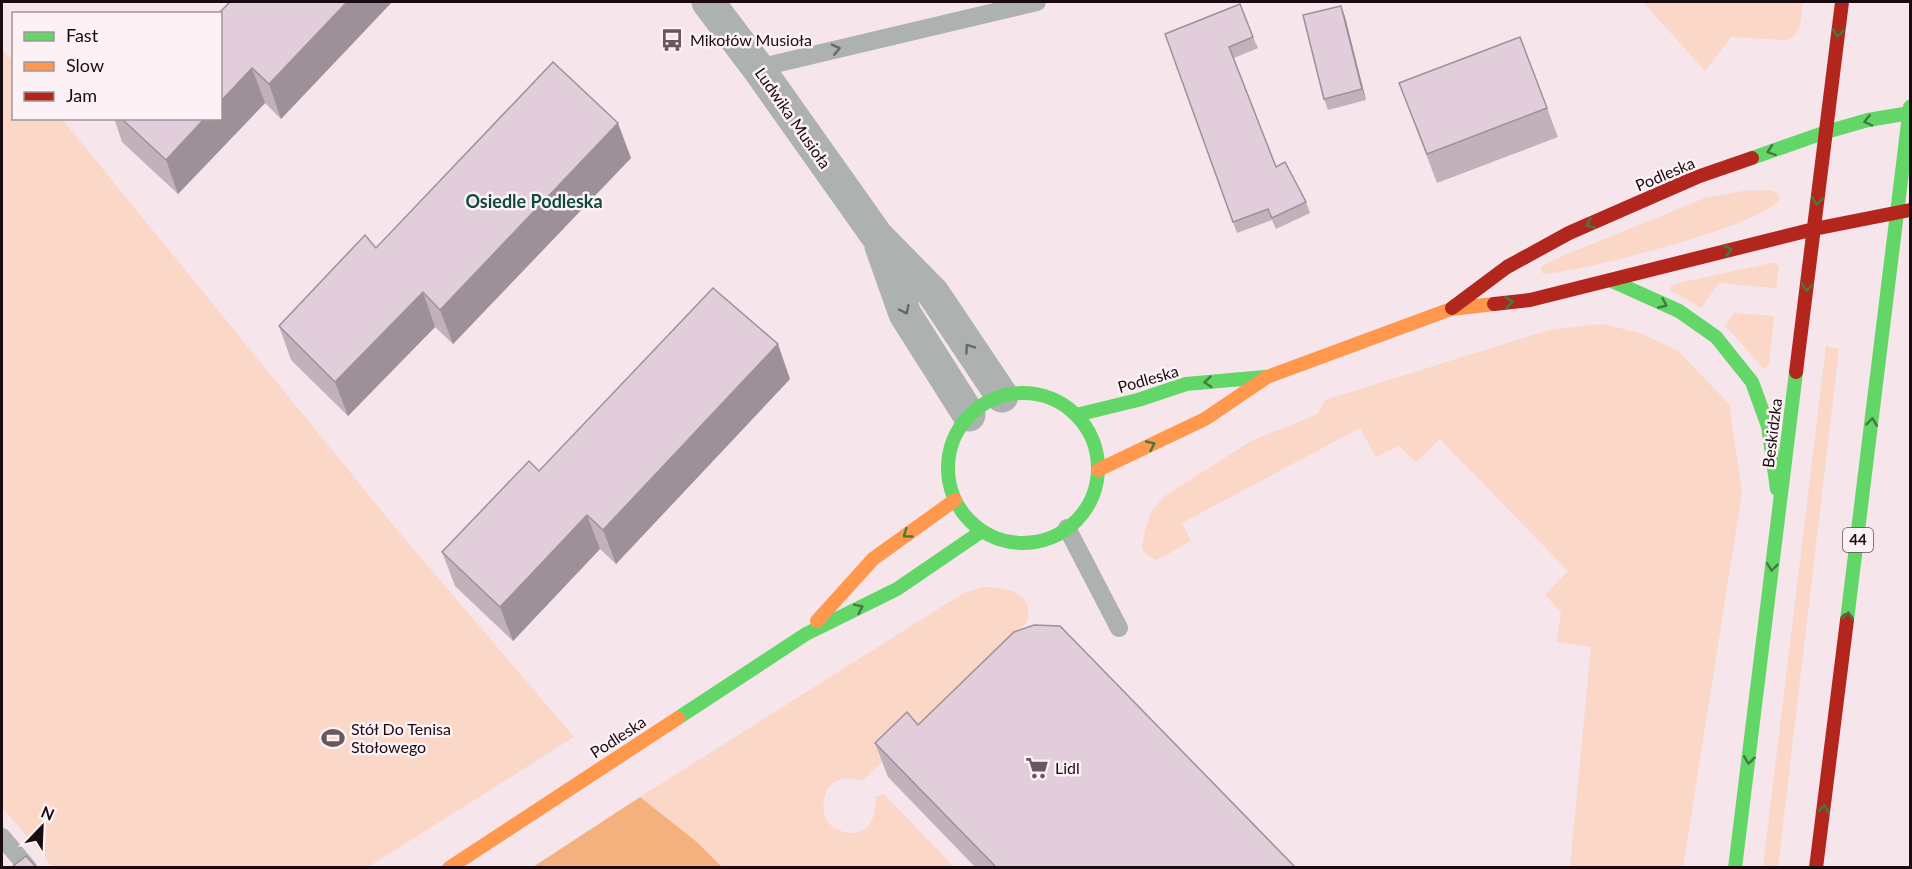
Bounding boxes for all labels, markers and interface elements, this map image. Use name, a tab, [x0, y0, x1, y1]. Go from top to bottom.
legend	[12, 12, 222, 120]
text: Fast	[66, 24, 99, 46]
bus stop icon: Mikołów Musioła	[659, 27, 685, 53]
one-way arrow	[1832, 28, 1845, 37]
place label: Mikołów Musioła	[690, 30, 812, 49]
one-way arrow	[830, 44, 840, 57]
text: Slow	[66, 54, 104, 76]
street label: Ludwika Musioła	[752, 64, 835, 172]
text: Jam	[66, 84, 97, 106]
one-way arrow	[1863, 114, 1873, 127]
one-way arrow	[1766, 144, 1777, 157]
street label: Podleska	[1632, 153, 1697, 194]
district label: Osiedle Podleska	[465, 190, 603, 212]
one-way arrow	[1812, 197, 1824, 206]
one-way arrow	[1585, 217, 1596, 229]
one-way arrow	[1722, 245, 1733, 257]
one-way arrow	[1801, 282, 1813, 291]
one-way arrow	[1504, 296, 1513, 309]
one-way arrow	[1657, 297, 1668, 309]
one-way arrow	[898, 304, 910, 315]
one-way arrow	[965, 344, 976, 355]
street label: Podleska	[1115, 361, 1180, 396]
one-way arrow	[1204, 375, 1213, 388]
street label: Beskidzka	[1758, 397, 1785, 469]
one-way arrow	[1866, 418, 1878, 427]
one-way arrow	[1144, 440, 1155, 452]
one-way arrow	[903, 527, 914, 538]
road number: 44	[1843, 528, 1873, 552]
one-way arrow	[1767, 562, 1779, 571]
one-way arrow	[852, 603, 863, 615]
one-way arrow	[1841, 611, 1854, 621]
street label: Podleska	[586, 712, 649, 762]
place label: Stół Do Tenisa Stołowego	[351, 719, 451, 756]
sports icon: Stół Do Tenisa Stołowego	[320, 725, 346, 751]
supermarket icon: Lidl	[1024, 755, 1050, 781]
one-way arrow	[1743, 756, 1755, 765]
place label: Lidl	[1055, 758, 1080, 777]
north arrow	[12, 797, 72, 857]
text: N	[39, 802, 57, 824]
one-way arrow	[1817, 805, 1829, 814]

